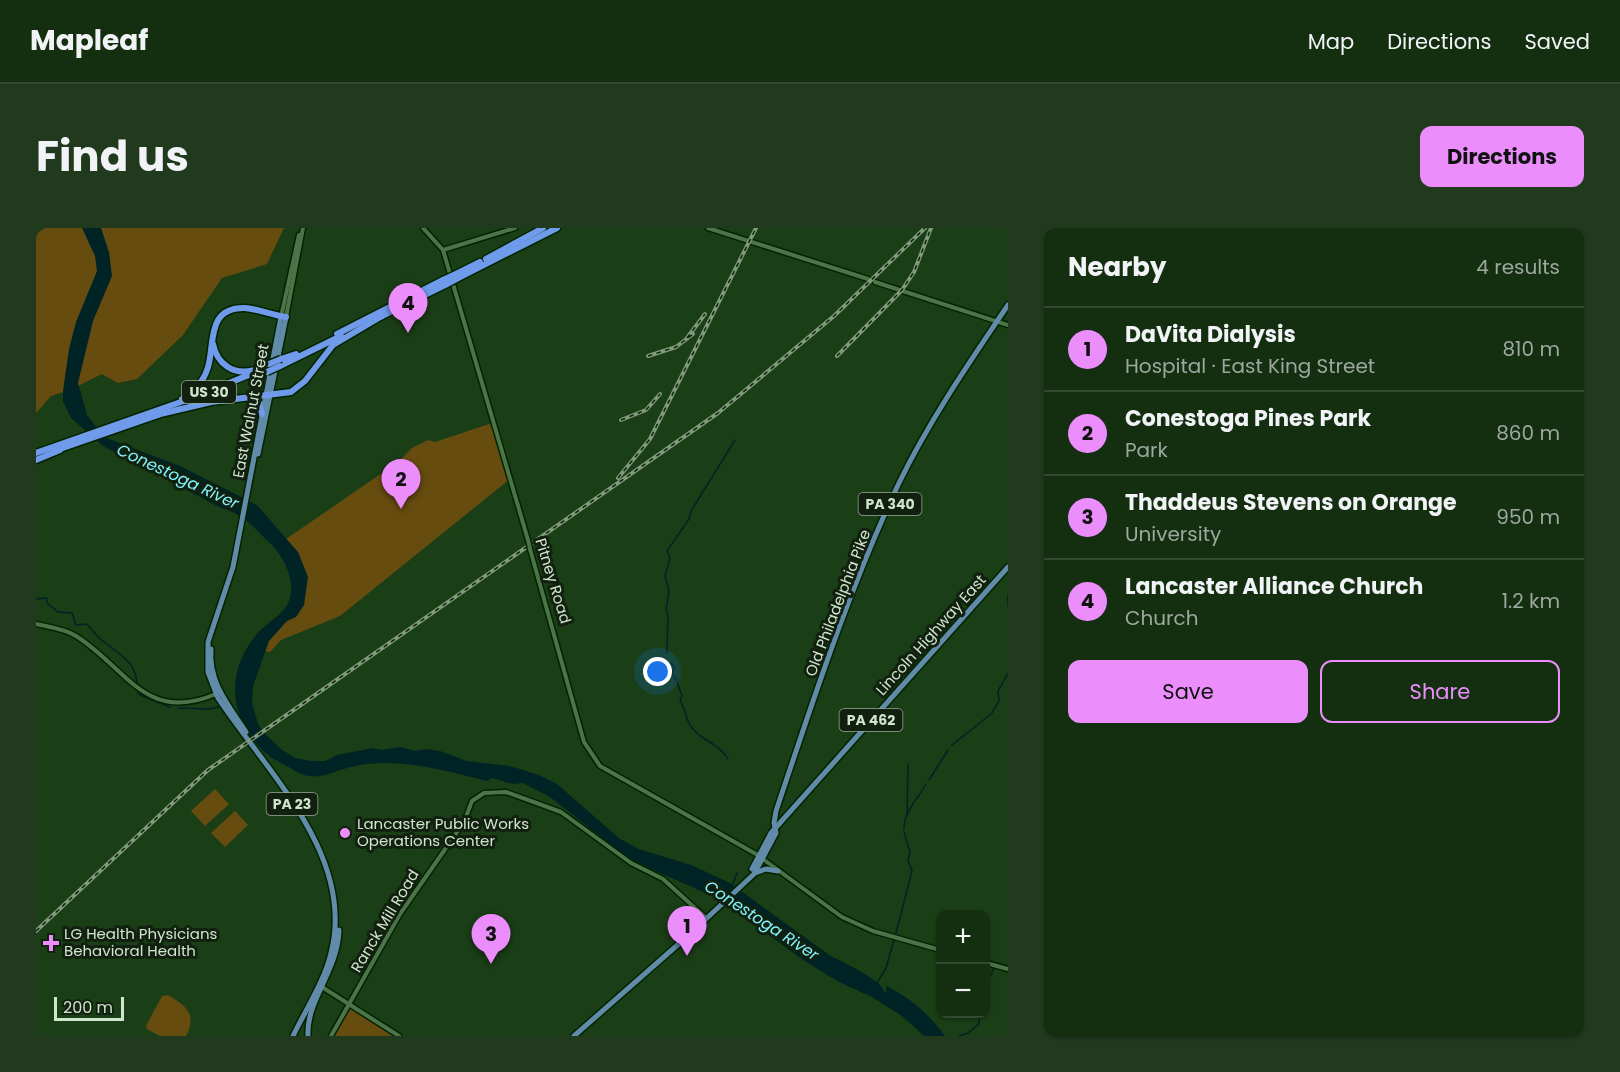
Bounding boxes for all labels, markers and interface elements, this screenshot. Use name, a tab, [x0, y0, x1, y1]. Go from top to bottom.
text: Mapleaf	[30, 21, 148, 60]
text: Map	[1308, 27, 1354, 56]
text: Directions	[1387, 27, 1491, 56]
text: Saved	[1524, 27, 1590, 56]
button: Directions	[1420, 126, 1584, 187]
text: Find us	[36, 127, 189, 186]
text: Nearby	[1068, 249, 1166, 285]
text: 4 results	[1476, 253, 1560, 281]
pin: 4	[388, 284, 428, 333]
text: DaVita Dialysis	[1125, 319, 1296, 350]
text: 1	[1084, 335, 1091, 363]
text: 810 m	[1502, 335, 1560, 363]
street label: East Walnut Street	[227, 342, 274, 480]
text: Hospital · East King Street	[1125, 352, 1375, 380]
road number: US 30	[182, 381, 236, 403]
text: Conestoga Pines Park	[1125, 403, 1371, 434]
text: 2	[1082, 419, 1093, 447]
text: 860 m	[1496, 419, 1560, 447]
text: Park	[1125, 436, 1168, 464]
water label: Conestoga River	[113, 438, 243, 515]
pin: 2	[382, 460, 421, 509]
text: Thaddeus Stevens on Orange	[1125, 487, 1457, 518]
road number: PA 340	[858, 493, 922, 515]
text: 3	[1081, 503, 1094, 531]
text: 950 m	[1496, 503, 1560, 531]
text: University	[1125, 520, 1221, 548]
street label: Old Philadelphia Pike	[800, 526, 875, 679]
street label: Pitney Road	[531, 536, 576, 626]
street label: Lincoln Highway East	[871, 570, 990, 700]
text: Lancaster Alliance Church	[1125, 571, 1423, 602]
text: 4	[1081, 587, 1094, 615]
text: 1.2 km	[1502, 587, 1560, 615]
text: Church	[1125, 604, 1198, 632]
your location	[643, 657, 672, 686]
button: Save	[1068, 660, 1308, 723]
button: Share	[1320, 660, 1560, 723]
road number: PA 462	[840, 709, 902, 731]
road number: PA 23	[266, 793, 318, 815]
place label: Lancaster Public Works Operations Center	[357, 813, 529, 851]
marker: Lancaster Public Works Operations Center	[338, 826, 352, 840]
street label: Ranck Mill Road	[346, 865, 424, 976]
water label: Conestoga River	[700, 875, 824, 967]
pin: 1	[668, 906, 706, 956]
map controls	[936, 910, 990, 1018]
button: +	[936, 910, 990, 964]
pin: 3	[472, 914, 510, 964]
place label: LG Health Physicians Behavioral Health	[64, 923, 218, 961]
marker: LG Health Physicians Behavioral Health	[42, 934, 60, 952]
button: −	[936, 964, 990, 1018]
scale bar	[54, 994, 124, 1022]
text: 200 m	[63, 996, 113, 1019]

